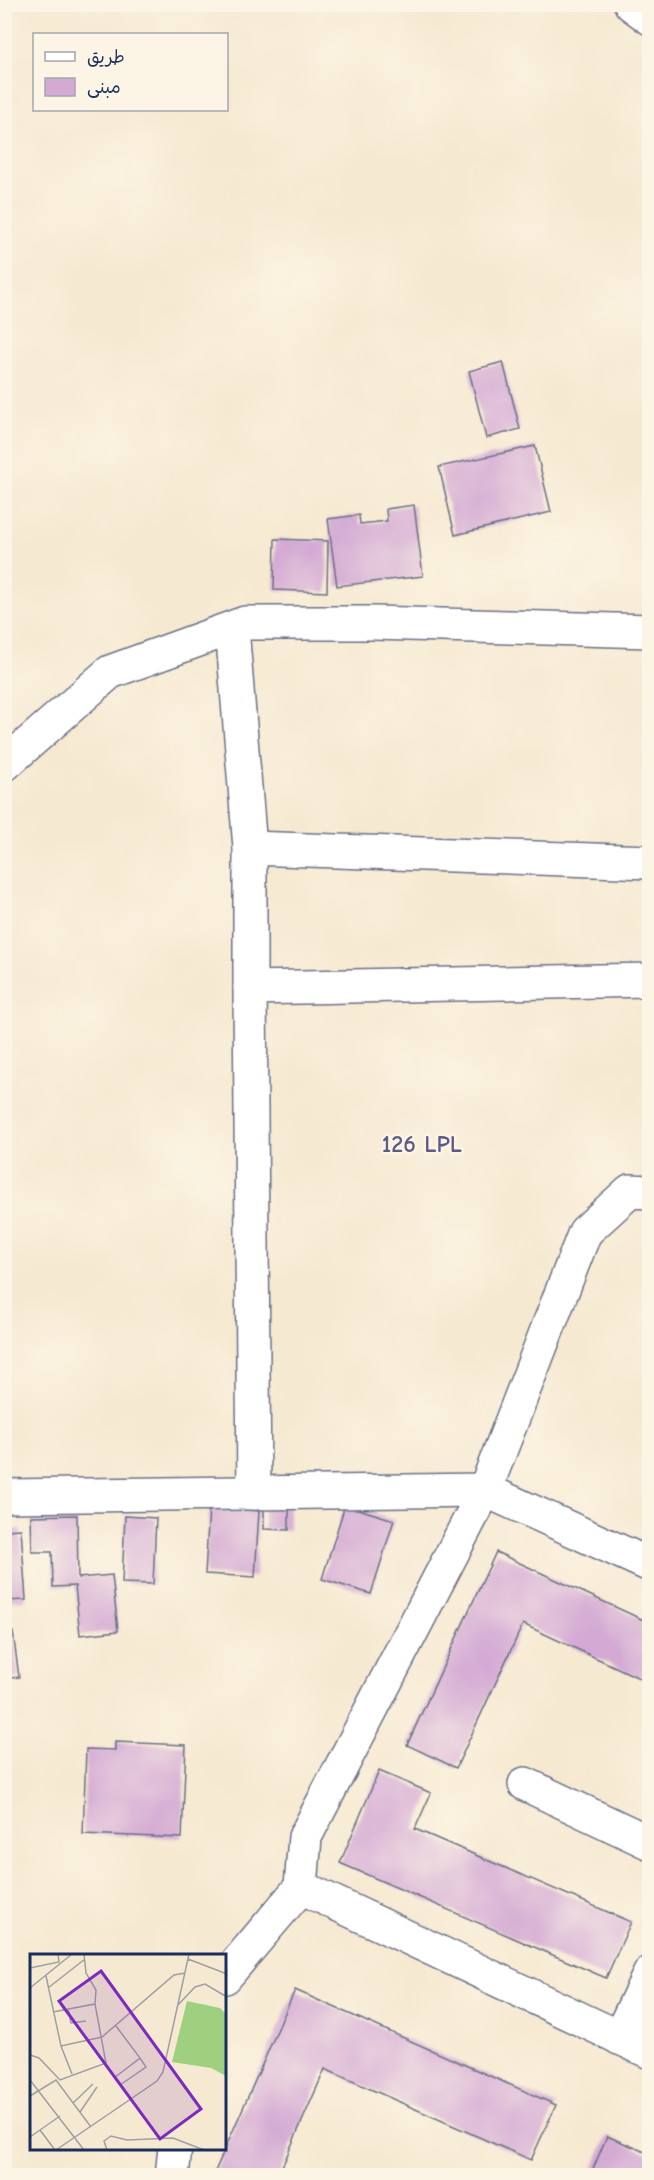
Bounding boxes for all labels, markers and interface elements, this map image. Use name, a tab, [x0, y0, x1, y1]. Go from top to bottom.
legend	[33, 33, 228, 111]
text: طريق	[87, 47, 125, 68]
text: مبنى	[87, 77, 121, 98]
district label: 126 LPL	[382, 1130, 462, 1158]
inset map	[30, 1954, 226, 2150]

